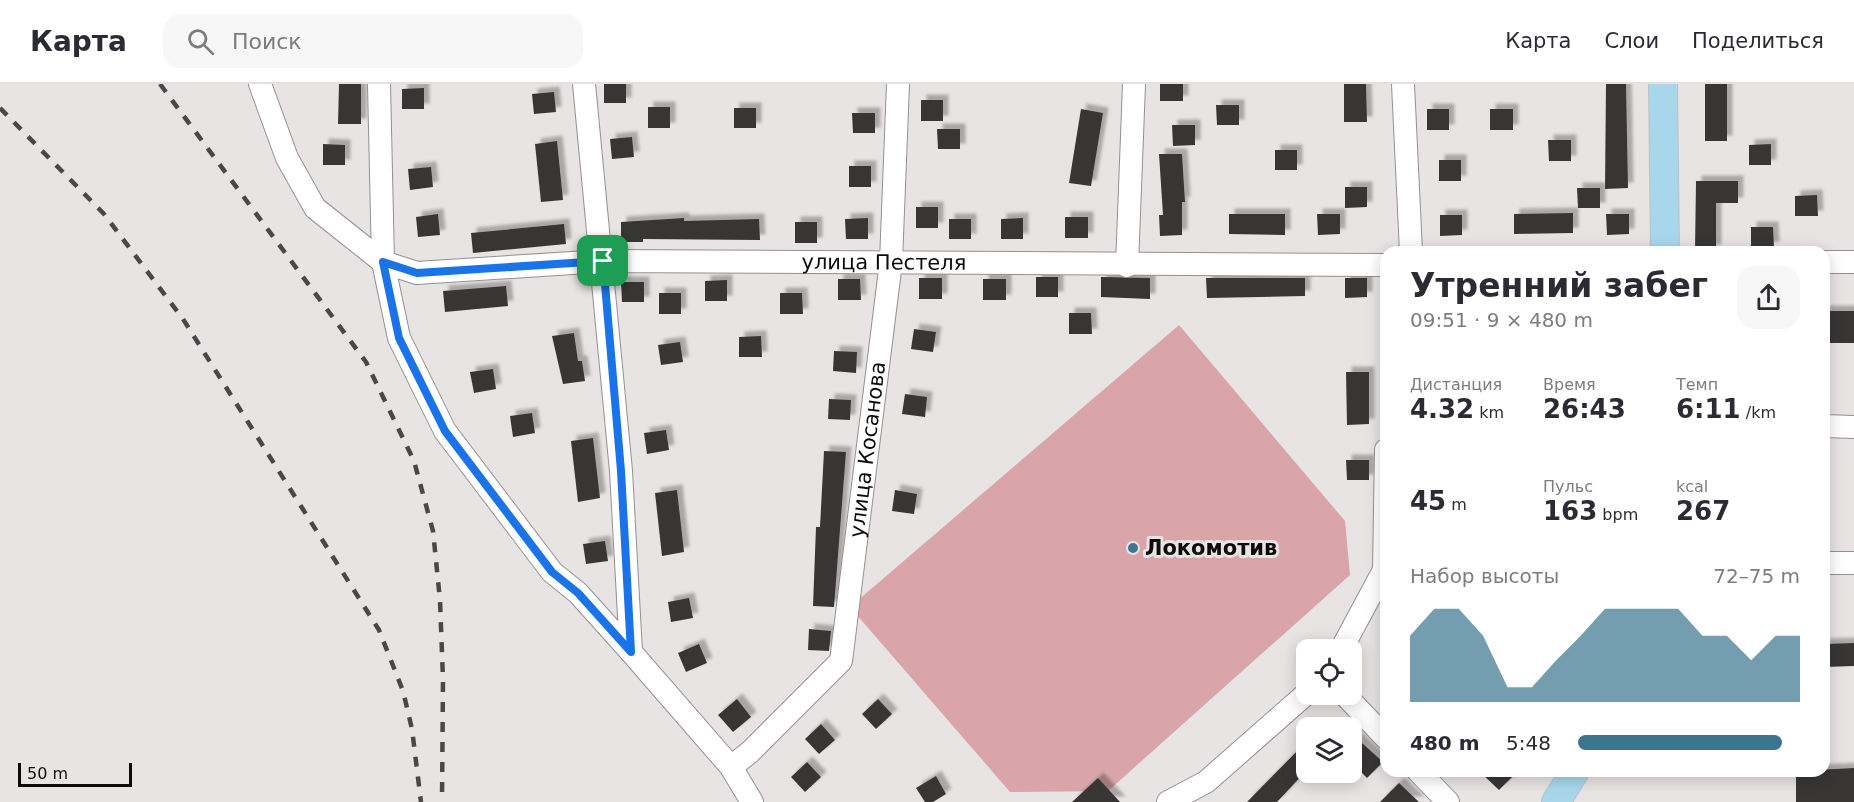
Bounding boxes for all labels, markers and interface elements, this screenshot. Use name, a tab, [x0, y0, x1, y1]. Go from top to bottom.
search box	[163, 14, 583, 68]
text: Карта	[30, 25, 127, 58]
icon: search	[184, 25, 217, 58]
text: Поиск	[232, 29, 302, 54]
text: Карта	[1505, 29, 1571, 53]
text: Слои	[1604, 29, 1659, 53]
text: Поделиться	[1692, 29, 1824, 53]
pin	[577, 235, 628, 286]
icon: arrive	[586, 244, 619, 277]
street label: улица Пестеля	[801, 250, 966, 275]
text: Утренний забег	[1410, 266, 1708, 305]
button: share	[1737, 266, 1800, 329]
text: 09:51 · 9 × 480 m	[1410, 308, 1593, 332]
street label: улица Косанова	[845, 360, 890, 539]
text: Дистанция	[1410, 375, 1502, 394]
text: Время	[1543, 375, 1596, 394]
text: Темп	[1676, 375, 1718, 394]
text: 4.32	[1410, 394, 1474, 424]
text: 26:43	[1543, 394, 1626, 424]
text: 6:11	[1676, 394, 1741, 424]
text: km	[1474, 403, 1504, 422]
text: /km	[1741, 403, 1776, 422]
text: Пульс	[1543, 477, 1593, 496]
text: kcal	[1676, 477, 1708, 496]
text: 45	[1410, 486, 1446, 516]
text: m	[1446, 495, 1467, 514]
text: 163	[1543, 496, 1597, 526]
text: 267	[1676, 496, 1730, 526]
text: bpm	[1597, 505, 1638, 524]
place label: Локомотив	[1145, 536, 1277, 560]
marker: Локомотив	[1126, 541, 1140, 555]
text: Набор высоты	[1410, 564, 1559, 588]
text: 72–75 m	[1713, 564, 1800, 588]
map controls	[1296, 639, 1362, 783]
button: locate	[1296, 639, 1362, 705]
button: layers	[1296, 717, 1362, 783]
text: 480 m	[1410, 731, 1480, 755]
text: 5:48	[1506, 731, 1551, 755]
scale bar	[18, 760, 132, 788]
text: 50 m	[27, 764, 68, 783]

